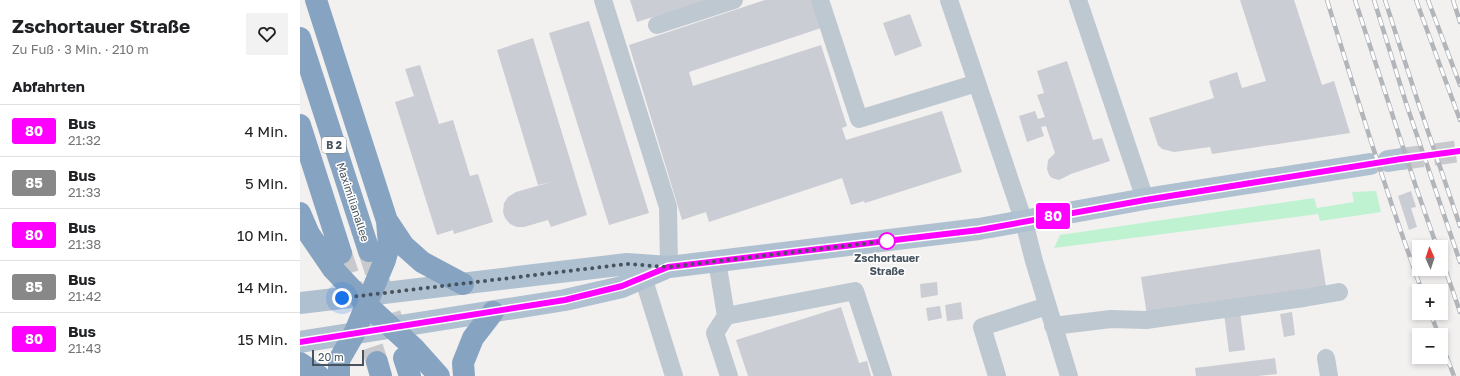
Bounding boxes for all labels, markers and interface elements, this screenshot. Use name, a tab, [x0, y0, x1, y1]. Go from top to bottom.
button: heart	[246, 13, 288, 55]
text: Zschortauer Straße	[12, 14, 190, 37]
text: Zu Fuß · 3 Min. · 210 m	[12, 41, 149, 57]
text: Abfahrten	[12, 77, 85, 95]
text: Bus	[68, 114, 96, 132]
text: 80	[25, 122, 43, 139]
text: 4 Min.	[244, 122, 288, 140]
text: 21:32	[68, 132, 101, 148]
road number: B 2	[322, 137, 346, 153]
street label: Maximilianallee	[335, 161, 372, 243]
text: Bus	[68, 166, 96, 184]
text: 85	[25, 174, 43, 191]
text: 5 Min.	[245, 174, 288, 192]
text: 21:33	[68, 184, 101, 200]
line badge: 80	[1035, 203, 1071, 229]
text: 80	[1044, 207, 1062, 224]
text: Bus	[68, 218, 96, 236]
text: 80	[25, 226, 43, 243]
text: 10 Min.	[237, 226, 288, 244]
marker: Zschortauer Straße	[878, 232, 896, 250]
text: 21:38	[68, 236, 101, 252]
north arrow	[1412, 240, 1448, 276]
map controls	[1412, 240, 1448, 364]
place label: Zschortauer Straße	[854, 251, 920, 277]
text: Bus	[68, 270, 96, 288]
text: 85	[25, 278, 43, 295]
text: 14 Min.	[237, 278, 288, 296]
button: +	[1412, 284, 1448, 320]
text: 21:42	[68, 288, 101, 304]
your location	[332, 288, 352, 308]
text: Bus	[68, 322, 96, 340]
button: −	[1412, 328, 1448, 364]
text: 80	[25, 330, 43, 347]
text: 15 Min.	[238, 330, 288, 348]
text: 21:43	[68, 340, 101, 356]
scale bar	[312, 348, 364, 367]
text: 20 m	[318, 350, 344, 363]

